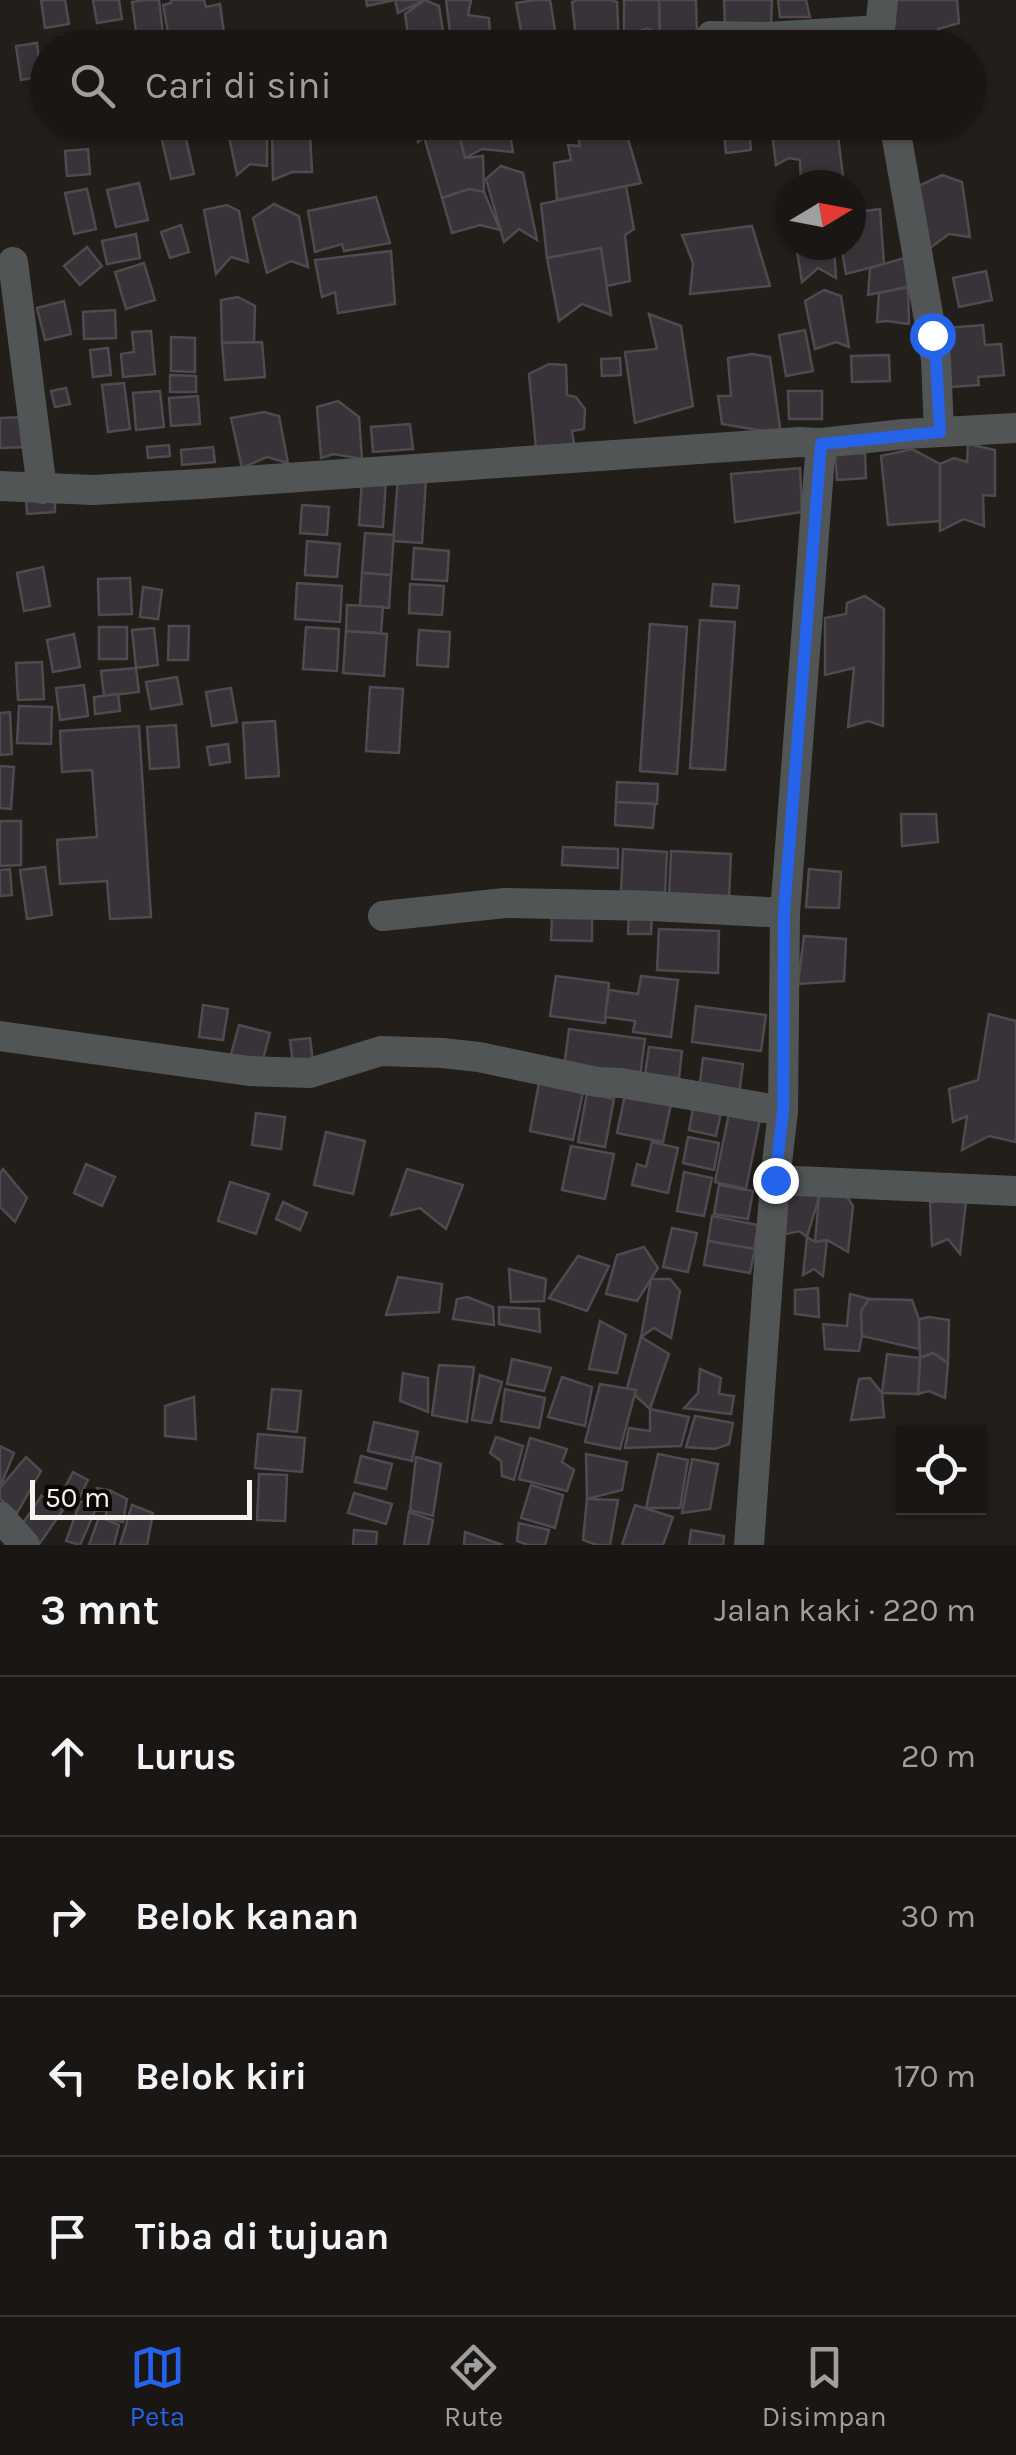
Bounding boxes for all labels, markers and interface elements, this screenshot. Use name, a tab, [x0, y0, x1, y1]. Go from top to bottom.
search box	[30, 30, 986, 140]
icon: search	[65, 58, 120, 113]
text: Cari di sini	[145, 63, 332, 108]
north arrow	[776, 170, 866, 260]
route start	[910, 313, 956, 359]
route end	[753, 1158, 799, 1204]
map controls	[896, 1425, 986, 1515]
button: locate	[896, 1425, 986, 1515]
scale bar	[30, 1475, 252, 1520]
text: 50 m	[45, 1481, 110, 1514]
text: 3 mnt	[40, 1585, 159, 1635]
text: Jalan kaki · 220 m	[714, 1592, 976, 1629]
icon: ahead	[40, 1729, 95, 1784]
text: Lurus	[135, 1734, 236, 1779]
text: 20 m	[901, 1738, 976, 1775]
icon: right	[40, 1889, 95, 1944]
text: Belok kanan	[135, 1894, 359, 1939]
text: 30 m	[901, 1898, 976, 1935]
icon: left	[40, 2049, 95, 2104]
text: Belok kiri	[135, 2054, 307, 2099]
text: 170 m	[894, 2058, 976, 2095]
icon: arrive	[40, 2209, 95, 2264]
text: Tiba di tujuan	[135, 2214, 390, 2259]
tab: Peta	[129, 2340, 185, 2433]
tab: Rute	[444, 2340, 503, 2433]
tab: Disimpan	[762, 2340, 887, 2433]

